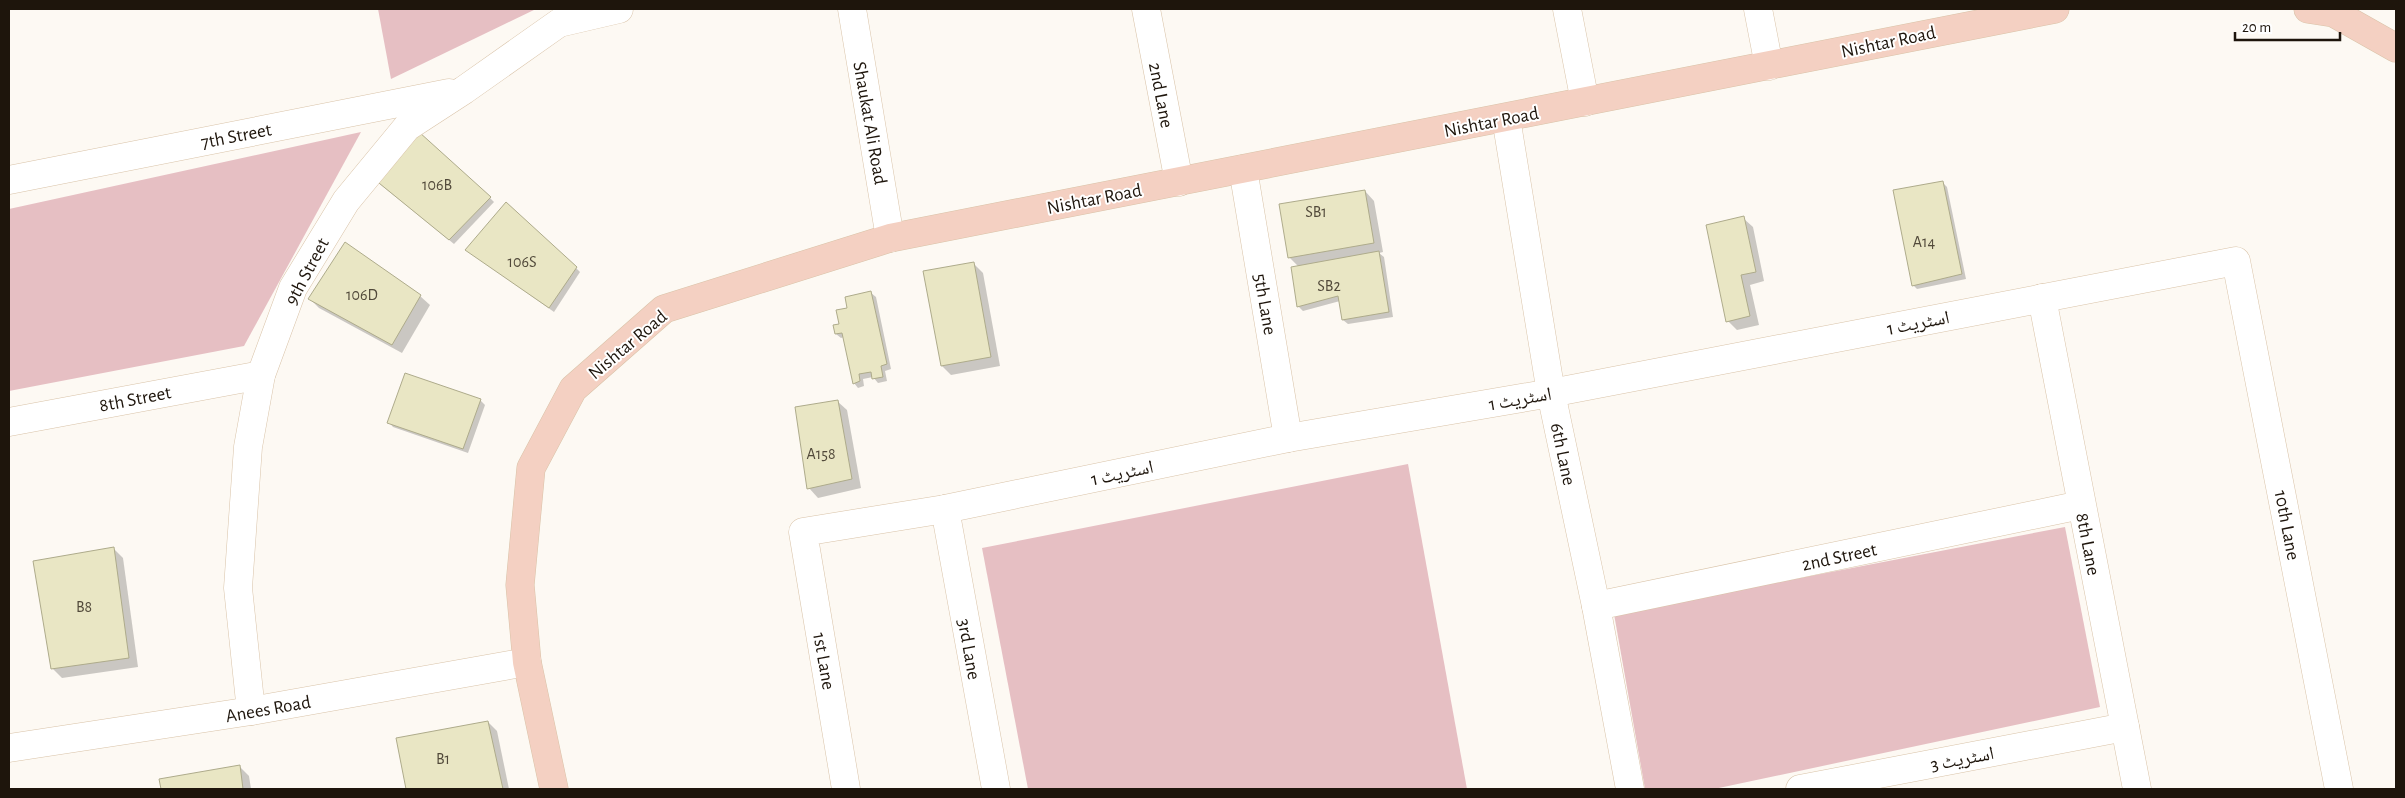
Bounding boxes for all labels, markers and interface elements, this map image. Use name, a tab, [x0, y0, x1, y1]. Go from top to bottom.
scale bar	[2235, 10, 2340, 42]
text: 20 m	[2242, 20, 2271, 35]
street label: Nishtar Road	[1839, 23, 1937, 62]
street label: Shaukat Ali Road	[849, 60, 890, 186]
street label: 2nd Lane	[1145, 61, 1176, 130]
street label: Nishtar Road	[1442, 104, 1540, 141]
street label: 7th Street	[199, 120, 273, 153]
house number: 106B	[422, 177, 452, 193]
street label: Nishtar Road	[1045, 181, 1143, 218]
house number: SB1	[1305, 204, 1327, 220]
house number: A14	[1913, 234, 1936, 250]
street label: 9th Street	[282, 235, 333, 308]
house number: 106S	[507, 254, 537, 270]
street label: 5th Lane	[1250, 272, 1279, 336]
house number: SB2	[1317, 278, 1341, 294]
house number: 106D	[346, 287, 378, 303]
street label: Nishtar Road	[585, 307, 671, 383]
street label: اسٹریٹ 1	[1885, 308, 1951, 340]
street label: 8th Street	[98, 383, 173, 416]
street label: اسٹریٹ 1	[1487, 385, 1553, 415]
street label: 6th Lane	[1547, 421, 1578, 487]
house number: A158	[806, 446, 836, 462]
street label: اسٹریٹ 1	[1089, 458, 1155, 490]
street label: 10th Lane	[2270, 489, 2303, 562]
street label: 8th Lane	[2072, 511, 2103, 577]
street label: 2nd Street	[1800, 540, 1879, 575]
house number: B8	[76, 599, 92, 615]
street label: 3rd Lane	[954, 617, 983, 681]
street label: 1st Lane	[809, 631, 838, 691]
street label: Anees Road	[224, 693, 312, 726]
street label: اسٹریٹ 3	[1929, 744, 1996, 776]
house number: B1	[436, 751, 450, 767]

